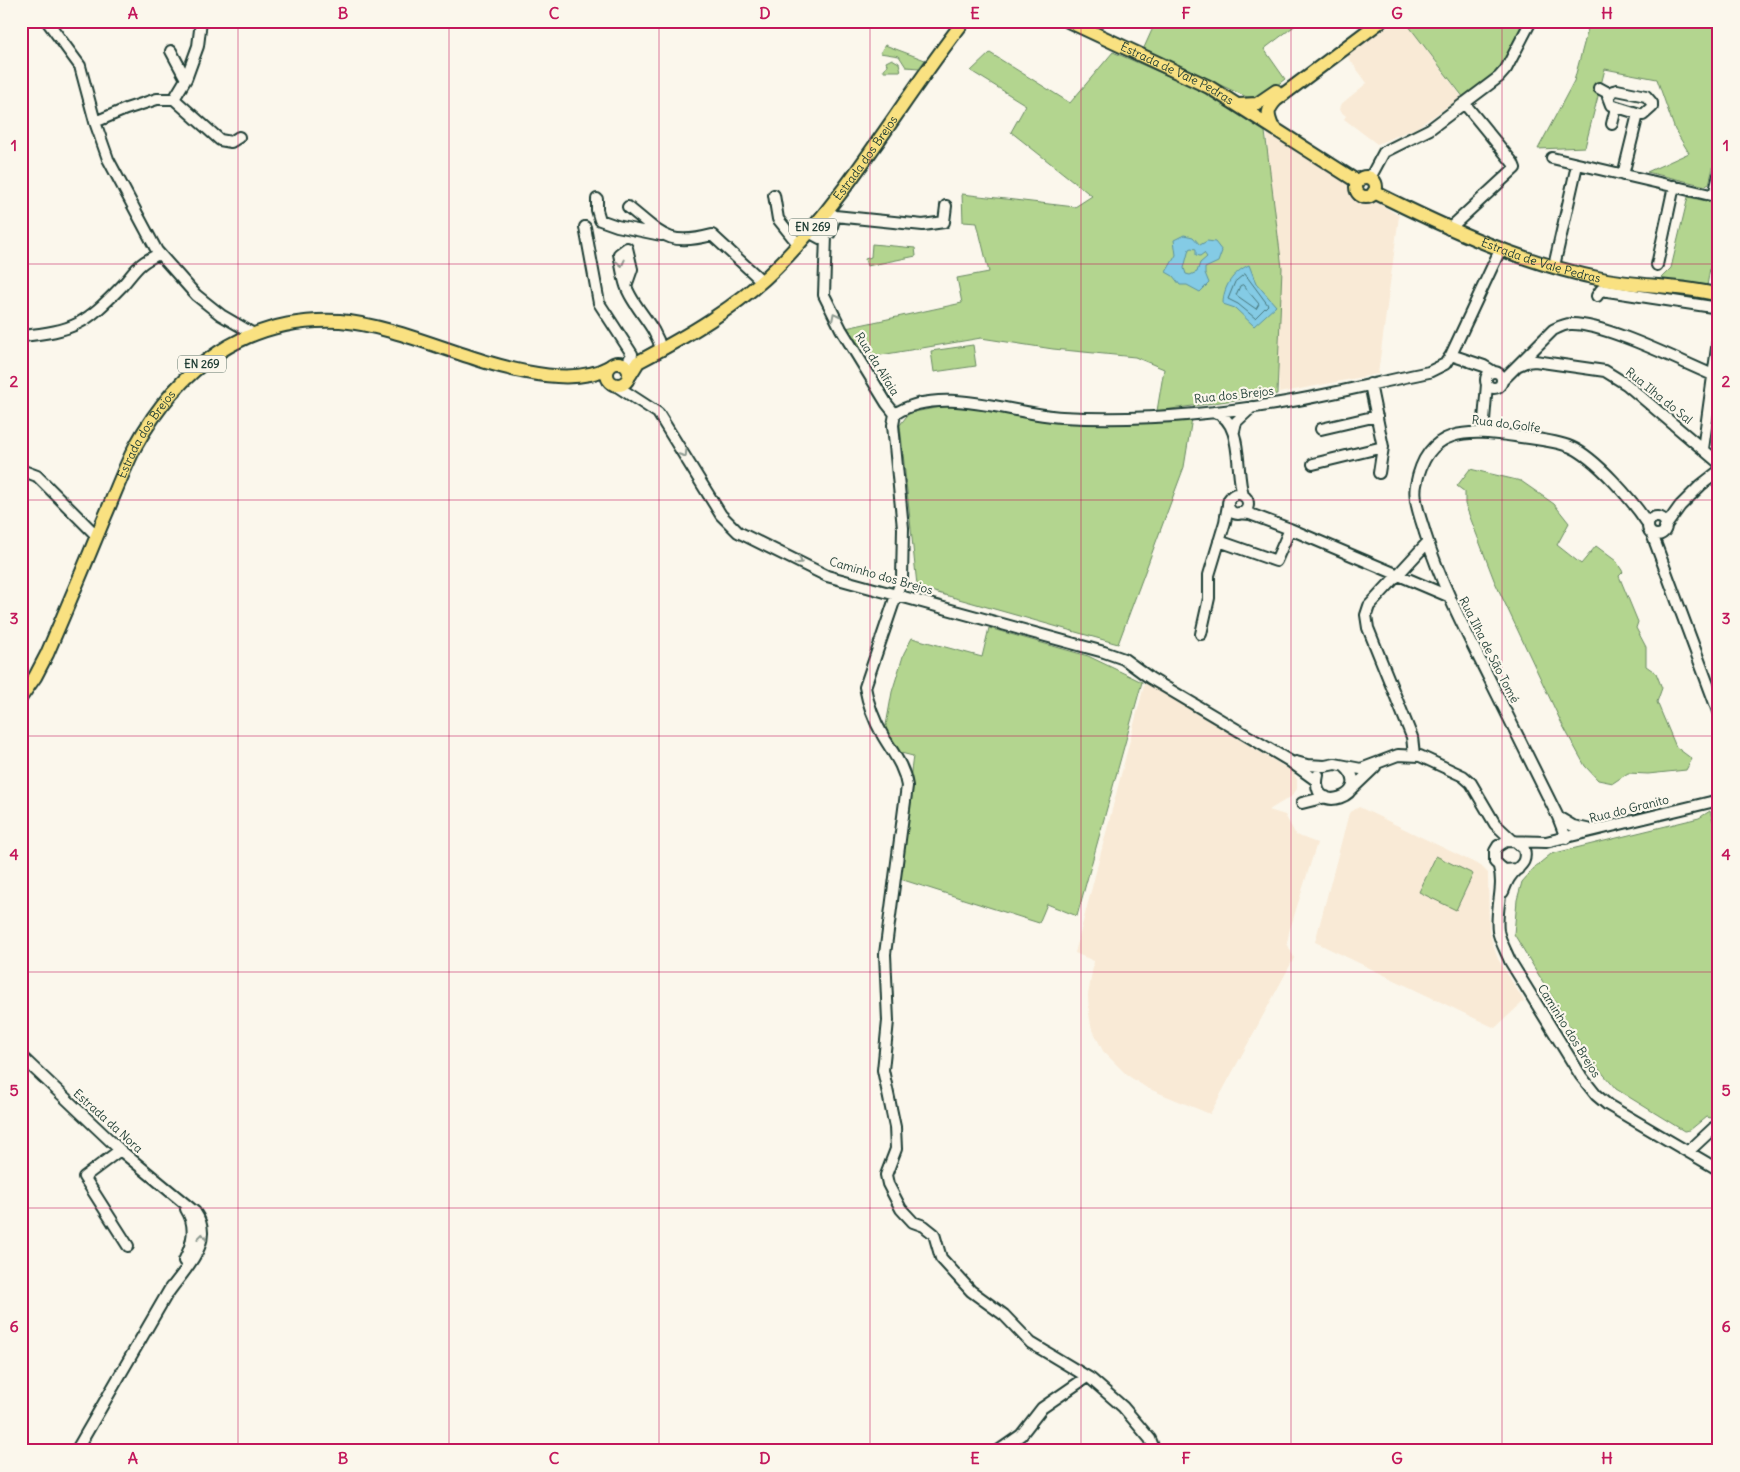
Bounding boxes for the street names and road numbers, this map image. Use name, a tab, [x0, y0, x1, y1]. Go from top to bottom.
street label: Estrada de Vale Pedras	[1118, 39, 1237, 108]
street label: Estrada dos Brejos	[830, 112, 901, 203]
road number: EN 269	[789, 218, 837, 236]
street label: Estrada de Vale Pedras	[1479, 234, 1602, 286]
street label: Rua da Alfaia	[852, 329, 903, 398]
road number: EN 269	[178, 356, 226, 372]
street label: Rua Ilha do Sal	[1623, 364, 1696, 427]
street label: Rua dos Brejos	[1193, 383, 1275, 406]
street label: Estrada dos Brejos	[114, 387, 178, 480]
street label: Rua do Golfe	[1471, 412, 1541, 435]
street label: Caminho dos Brejos	[828, 554, 935, 598]
street label: Rua Ilha de São Tomé	[1456, 594, 1523, 705]
street label: Rua do Granito	[1587, 791, 1671, 826]
street label: Caminho dos Brejos	[1535, 981, 1604, 1080]
street label: Estrada da Nora	[71, 1086, 146, 1156]

